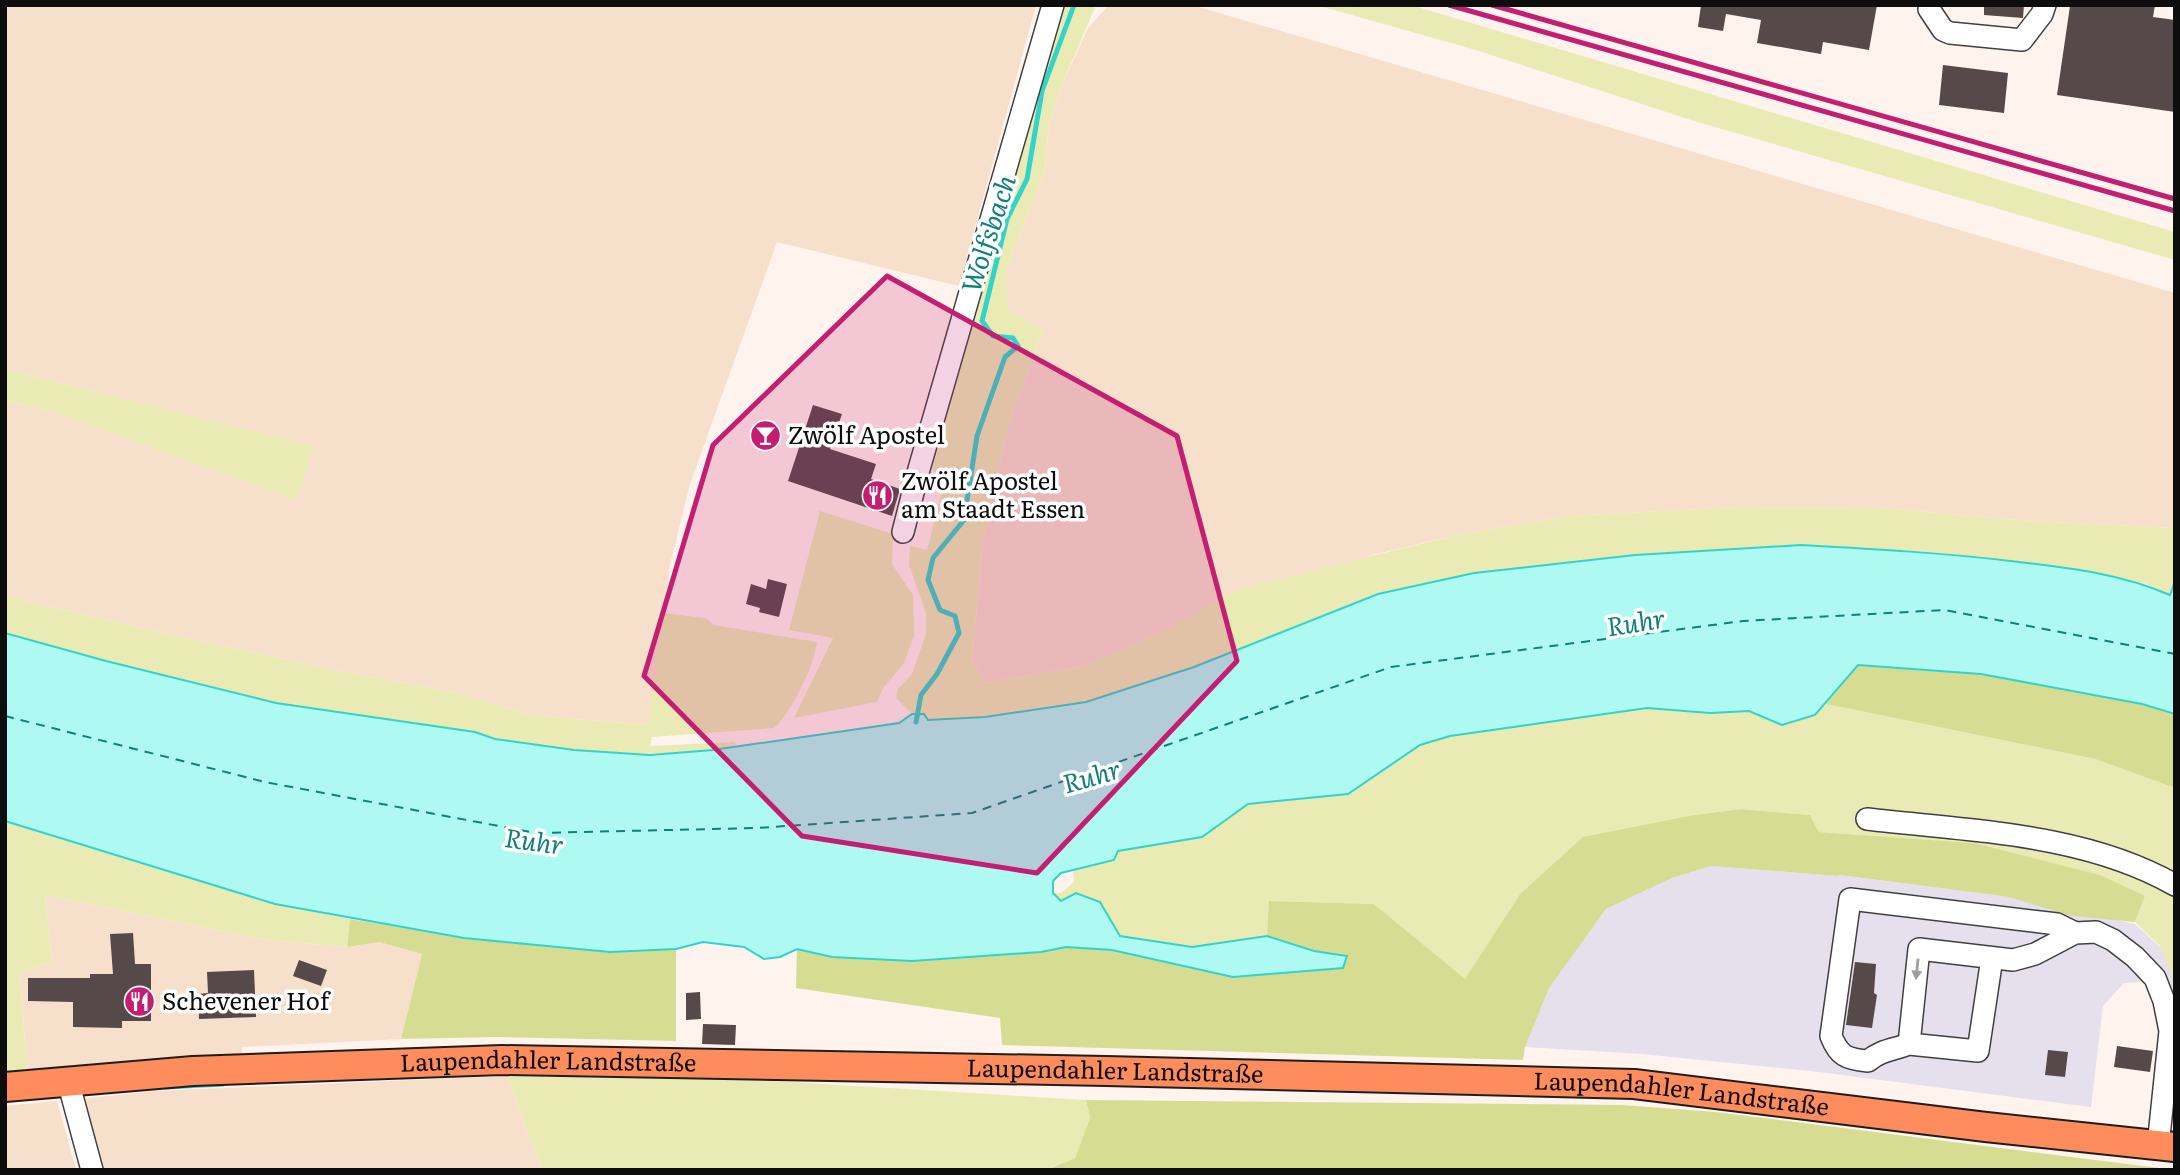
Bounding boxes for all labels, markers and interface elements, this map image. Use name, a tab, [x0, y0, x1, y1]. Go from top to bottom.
water label: Wolfsbach	[949, 169, 1024, 297]
place label: Zwölf Apostel	[788, 416, 945, 451]
bar icon: Zwölf Apostel	[748, 419, 782, 453]
place label: Zwölf Apostel am Staadt Essen	[901, 462, 1085, 525]
restaurant icon: Zwölf Apostel am Staadt Essen	[861, 479, 895, 513]
water label: Ruhr	[1603, 597, 1668, 644]
water label: Ruhr	[1057, 748, 1125, 802]
water label: Ruhr	[502, 816, 566, 863]
one-way arrow	[1911, 958, 1922, 980]
place label: Schevener Hof	[162, 982, 331, 1017]
restaurant icon: Schevener Hof	[122, 985, 156, 1019]
street label: Laupendahler Landstraße	[399, 1040, 697, 1079]
street label: Laupendahler Landstraße	[966, 1048, 1264, 1090]
street label: Laupendahler Landstraße	[1533, 1062, 1831, 1123]

